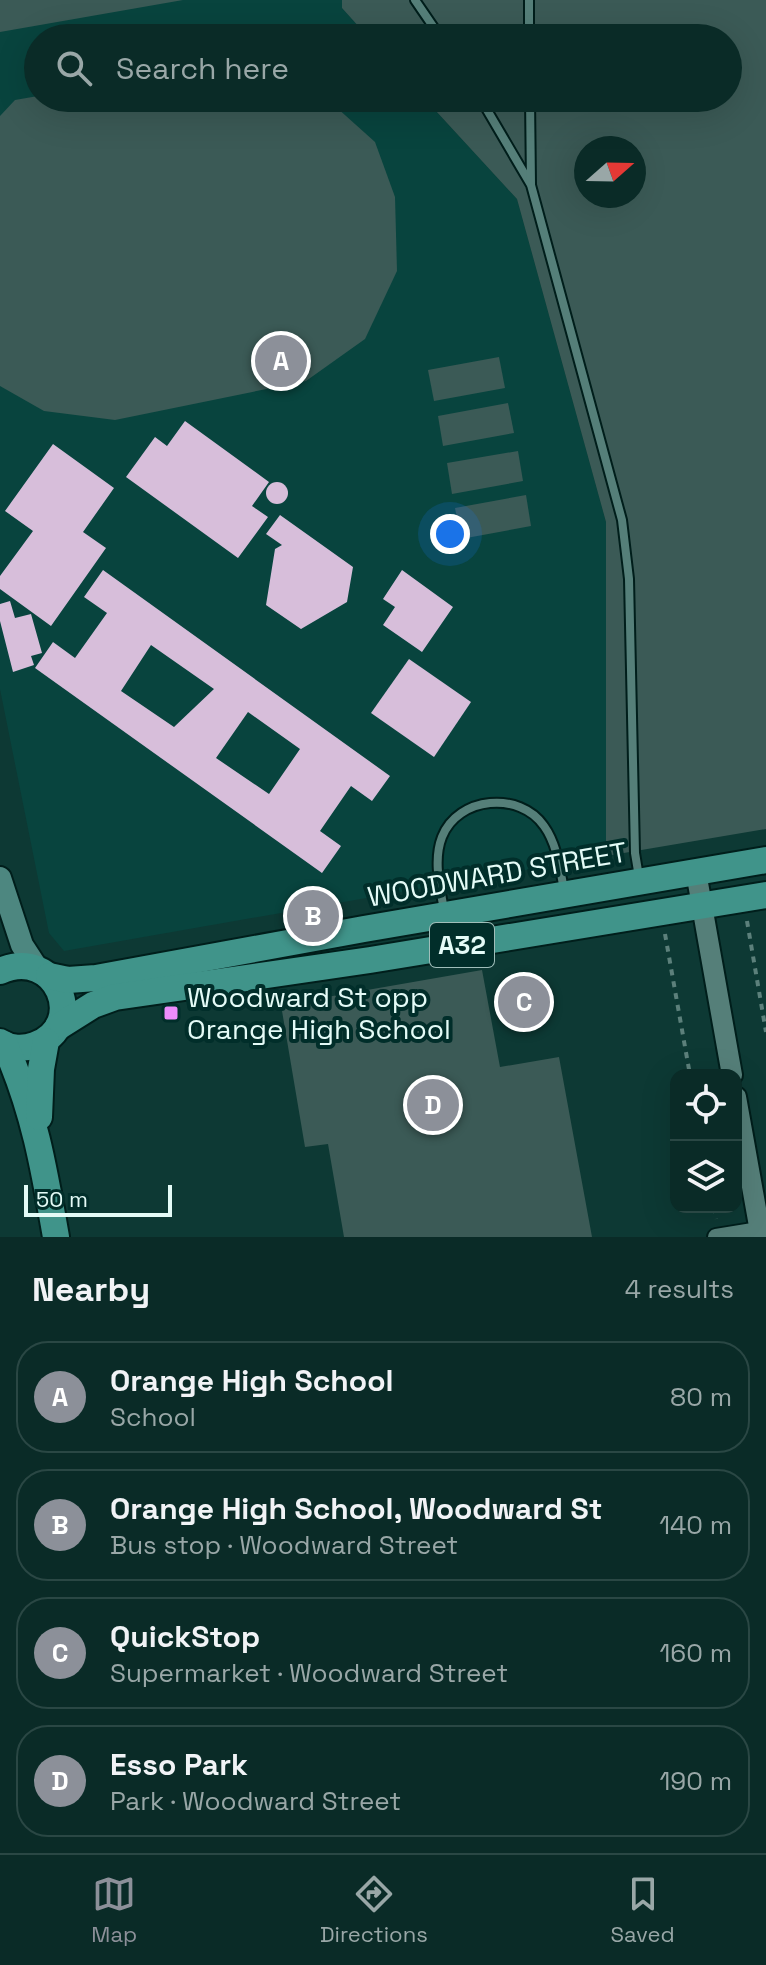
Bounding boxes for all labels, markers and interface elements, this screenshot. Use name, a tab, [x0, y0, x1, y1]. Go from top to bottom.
search box	[24, 24, 742, 112]
icon: search	[52, 46, 96, 90]
text: Search here	[116, 49, 289, 88]
north arrow	[574, 136, 646, 208]
pin: A	[255, 331, 307, 391]
your location	[430, 514, 470, 554]
street label: WOODWARD STREET	[365, 833, 629, 915]
pin: B	[287, 886, 339, 946]
road number: A32	[430, 923, 494, 967]
pin: C	[498, 972, 550, 1032]
place label: Woodward St opp Orange High School	[187, 979, 451, 1047]
marker: Woodward St opp Orange High School	[162, 1004, 180, 1022]
map controls	[670, 1069, 742, 1213]
button: locate	[670, 1069, 742, 1141]
pin: D	[407, 1075, 459, 1135]
button: layers	[670, 1141, 742, 1213]
scale bar	[24, 1181, 172, 1217]
text: 50 m	[36, 1185, 88, 1213]
text: Nearby	[32, 1268, 150, 1311]
text: 4 results	[625, 1272, 734, 1306]
text: Orange High School	[110, 1361, 394, 1400]
text: A	[52, 1380, 68, 1414]
text: 80 m	[670, 1380, 732, 1414]
text: School	[110, 1400, 196, 1434]
text: Orange High School, Woodward St	[110, 1489, 602, 1528]
text: B	[51, 1508, 69, 1542]
text: 140 m	[659, 1508, 732, 1542]
text: Bus stop · Woodward Street	[110, 1528, 458, 1562]
text: QuickStop	[110, 1617, 260, 1656]
text: C	[52, 1636, 68, 1670]
text: 160 m	[660, 1636, 732, 1670]
text: Supermarket · Woodward Street	[110, 1656, 508, 1690]
text: Esso Park	[110, 1745, 248, 1784]
text: D	[51, 1764, 69, 1798]
text: 190 m	[660, 1764, 732, 1798]
text: Park · Woodward Street	[110, 1784, 401, 1818]
tab: Map	[91, 1872, 137, 1948]
tab: Directions	[320, 1872, 428, 1948]
tab: Saved	[610, 1872, 675, 1948]

